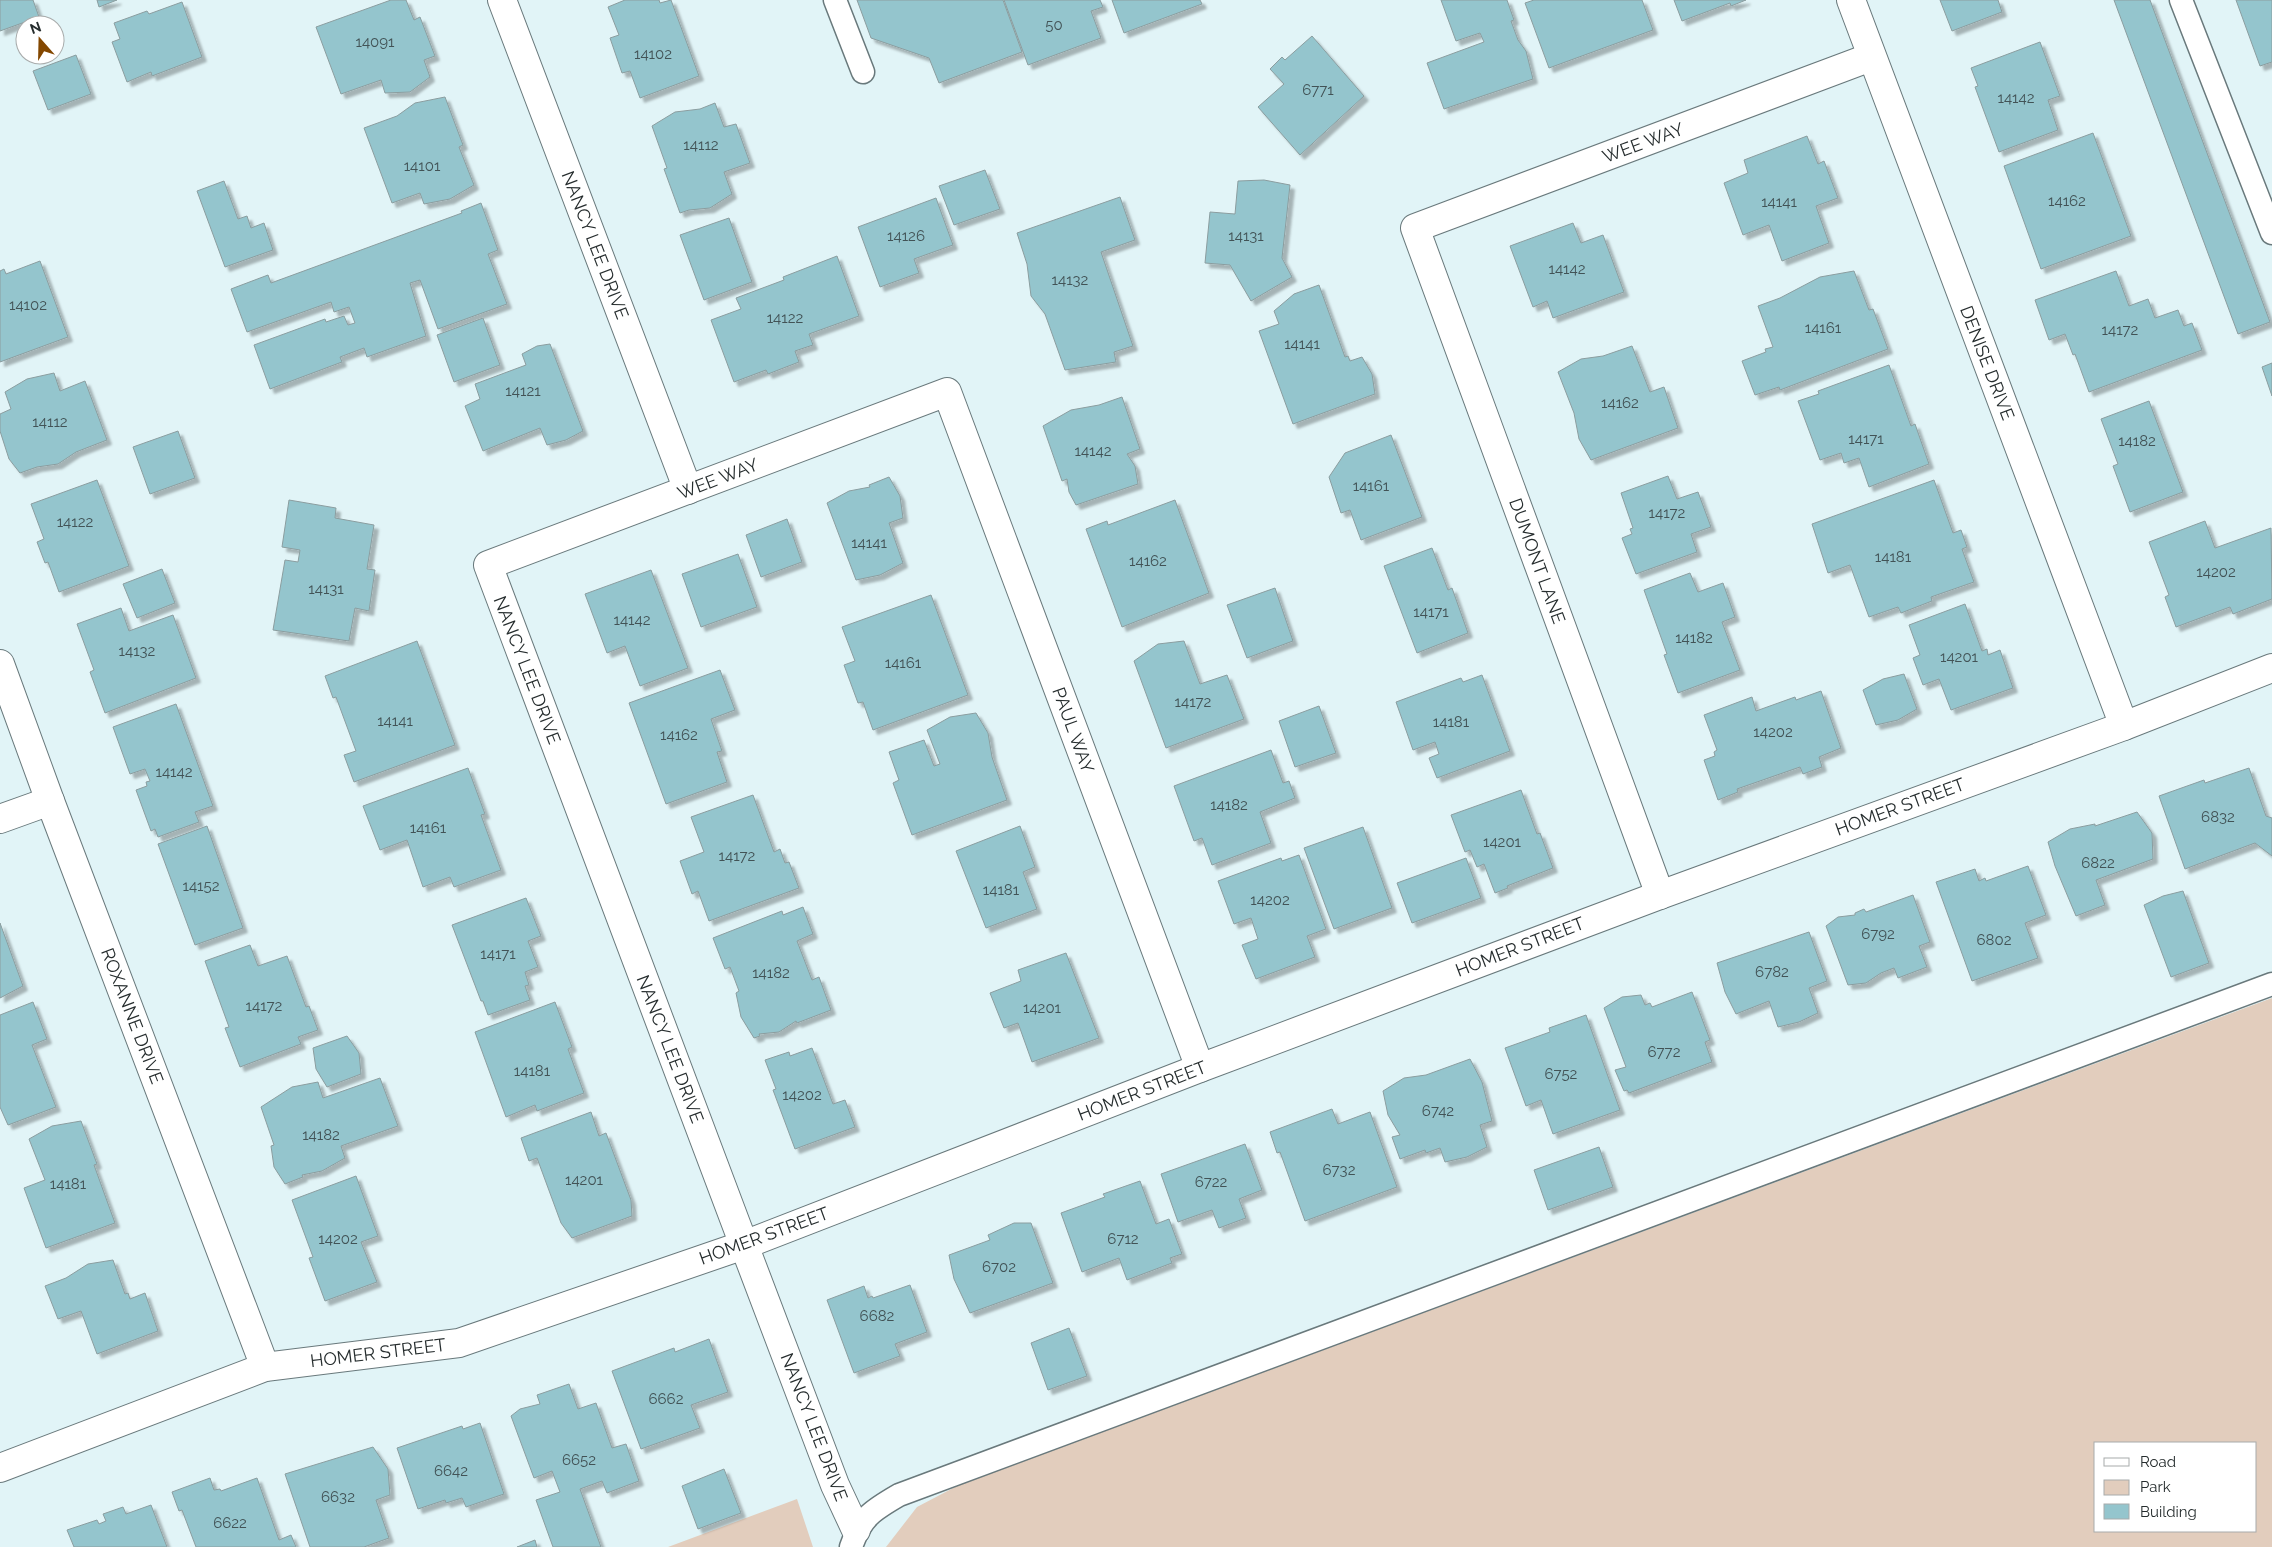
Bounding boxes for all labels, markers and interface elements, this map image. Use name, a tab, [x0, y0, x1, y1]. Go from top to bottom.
north arrow	[15, 15, 65, 65]
house number: 50	[1045, 16, 1063, 34]
text: N	[28, 18, 43, 37]
house number: 14091	[355, 33, 395, 51]
house number: 14102	[634, 45, 672, 63]
house number: 6771	[1302, 81, 1334, 99]
house number: 14142	[1997, 89, 2035, 107]
street label: WEE WAY	[1599, 118, 1687, 167]
house number: 14112	[683, 136, 719, 154]
house number: 14101	[404, 157, 441, 175]
street label: NANCY LEE DRIVE	[558, 168, 633, 322]
house number: 14162	[2048, 192, 2086, 210]
house number: 14141	[1761, 193, 1797, 211]
house number: 14126	[887, 227, 925, 245]
house number: 14131	[1228, 227, 1264, 245]
house number: 14142	[1548, 260, 1586, 278]
house number: 14132	[1052, 271, 1089, 289]
house number: 14102	[9, 296, 47, 314]
street label: DENISE DRIVE	[1956, 303, 2019, 423]
house number: 14122	[767, 309, 804, 327]
house number: 14161	[1805, 319, 1842, 337]
house number: 14172	[2102, 321, 2139, 339]
house number: 14141	[1284, 335, 1320, 353]
house number: 14121	[505, 382, 541, 400]
house number: 14162	[1601, 394, 1639, 412]
house number: 14112	[32, 413, 68, 431]
house number: 14171	[1848, 430, 1884, 448]
house number: 14182	[2118, 432, 2156, 450]
house number: 14142	[1074, 442, 1112, 460]
street label: WEE WAY	[674, 453, 761, 504]
house number: 14161	[1353, 477, 1390, 495]
street label: DUMONT LANE	[1505, 495, 1570, 627]
house number: 14172	[1649, 504, 1686, 522]
house number: 14122	[57, 513, 94, 531]
house number: 14141	[851, 534, 887, 552]
house number: 14181	[1875, 548, 1912, 566]
house number: 14162	[1129, 552, 1167, 570]
house number: 14202	[2196, 563, 2236, 581]
house number: 14131	[308, 580, 344, 598]
street label: NANCY LEE DRIVE	[490, 593, 565, 747]
house number: 14171	[1413, 603, 1449, 621]
house number: 14142	[613, 611, 651, 629]
house number: 14182	[1675, 629, 1713, 647]
house number: 14132	[119, 642, 156, 660]
house number: 14201	[1940, 648, 1979, 666]
house number: 14161	[885, 654, 922, 672]
street label: PAUL WAY	[1048, 684, 1099, 776]
house number: 14172	[1175, 693, 1212, 711]
house number: 14141	[377, 712, 413, 730]
house number: 14181	[1433, 713, 1470, 731]
house number: 14202	[1753, 723, 1793, 741]
house number: 14162	[660, 726, 698, 744]
house number: 14142	[155, 763, 193, 781]
street label: HOMER STREET	[1832, 773, 1968, 840]
house number: 14182	[1210, 796, 1248, 814]
house number: 6832	[2201, 808, 2235, 826]
house number: 14161	[410, 819, 447, 837]
house number: 14201	[1483, 833, 1522, 851]
house number: 14172	[719, 847, 756, 865]
house number: 6822	[2081, 854, 2115, 872]
house number: 14152	[182, 877, 220, 895]
house number: 14181	[983, 881, 1020, 899]
house number: 14202	[1250, 891, 1290, 909]
street label: HOMER STREET	[1452, 912, 1587, 981]
house number: 6792	[1861, 925, 1895, 943]
house number: 6802	[1977, 931, 2012, 949]
street label: ROXANNE DRIVE	[97, 945, 168, 1087]
house number: 14171	[480, 945, 516, 963]
house number: 6782	[1755, 963, 1789, 981]
house number: 14182	[752, 964, 790, 982]
street label: NANCY LEE DRIVE	[633, 972, 708, 1126]
house number: 14172	[246, 997, 283, 1015]
house number: 14201	[1023, 999, 1062, 1017]
house number: 6772	[1648, 1043, 1681, 1061]
street label: HOMER STREET	[1074, 1056, 1209, 1125]
house number: 14181	[514, 1062, 551, 1080]
house number: 6752	[1545, 1065, 1578, 1083]
house number: 14202	[782, 1086, 822, 1104]
house number: 6742	[1422, 1102, 1454, 1120]
house number: 14182	[302, 1126, 340, 1144]
house number: 6732	[1323, 1161, 1356, 1179]
house number: 14201	[565, 1171, 604, 1189]
house number: 6722	[1195, 1173, 1228, 1191]
house number: 14181	[50, 1175, 87, 1193]
street label: HOMER STREET	[696, 1202, 832, 1269]
house number: 14202	[318, 1230, 358, 1248]
house number: 6712	[1107, 1230, 1139, 1248]
house number: 6702	[982, 1258, 1016, 1276]
house number: 6682	[860, 1307, 895, 1325]
street label: HOMER STREET	[309, 1334, 447, 1371]
street label: NANCY LEE DRIVE	[777, 1350, 852, 1504]
house number: 6662	[649, 1390, 684, 1408]
legend	[2094, 1442, 2257, 1532]
house number: 6652	[562, 1451, 596, 1469]
text: Road	[2140, 1453, 2176, 1471]
house number: 6642	[434, 1462, 468, 1480]
text: Park	[2140, 1478, 2171, 1496]
house number: 6632	[321, 1488, 355, 1506]
text: Building	[2140, 1503, 2197, 1521]
house number: 6622	[213, 1514, 247, 1532]

